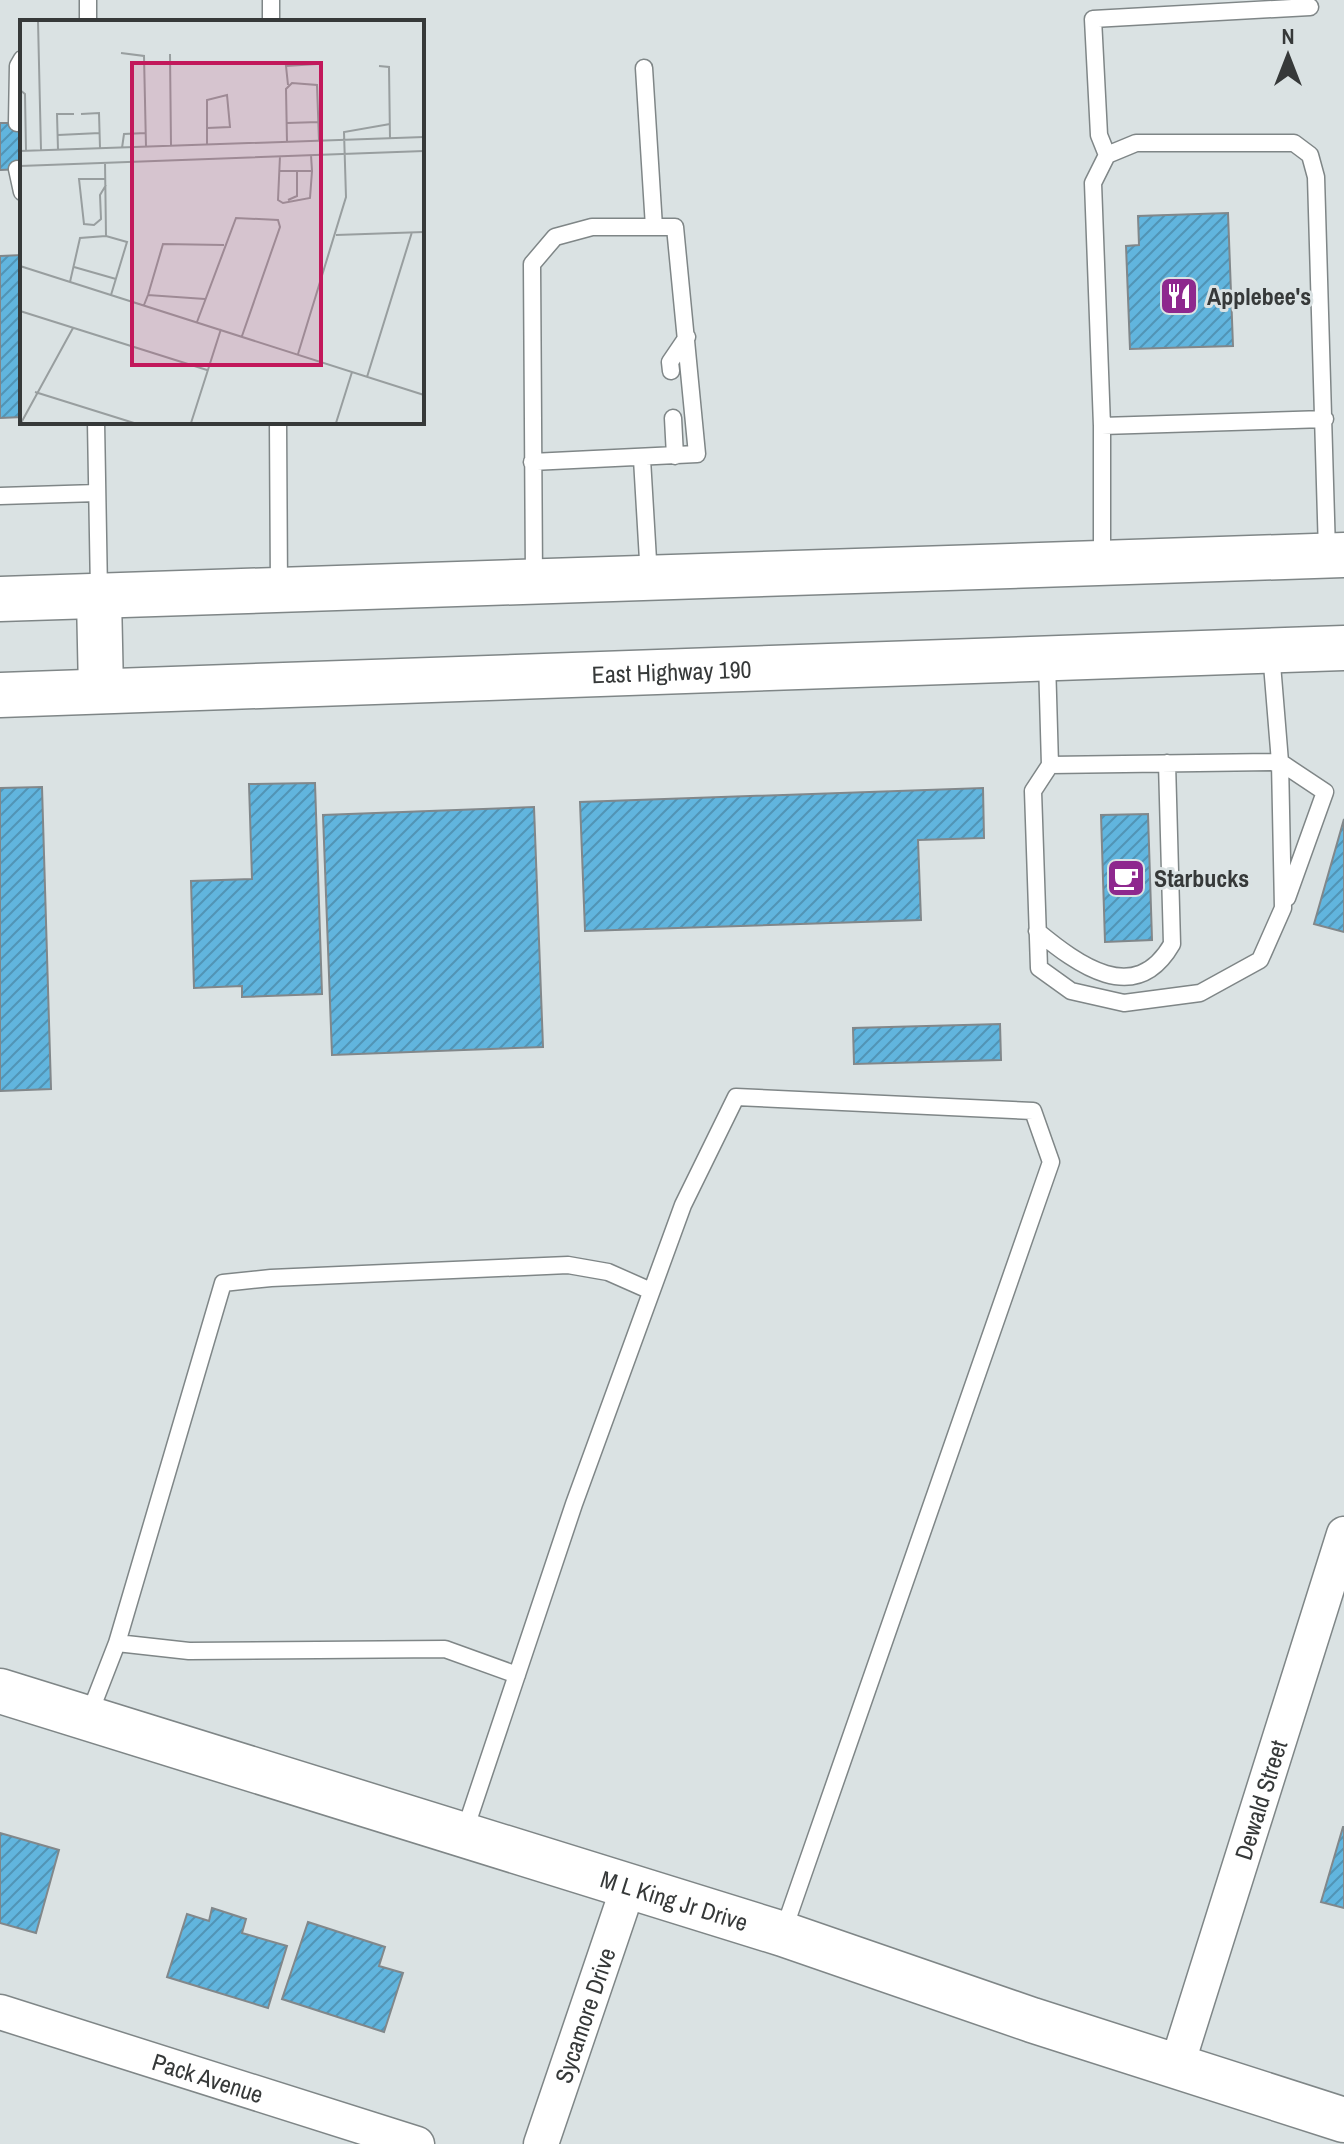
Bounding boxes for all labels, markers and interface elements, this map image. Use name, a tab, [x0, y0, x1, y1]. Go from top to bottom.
north arrow	[1248, 16, 1328, 96]
inset map	[20, 20, 424, 424]
text: N	[1281, 21, 1295, 51]
restaurant icon: Applebee's	[1158, 275, 1200, 317]
place label: Applebee's	[1207, 280, 1311, 312]
street label: East Highway 190	[591, 653, 752, 690]
cafe icon: Starbucks	[1105, 857, 1147, 899]
place label: Starbucks	[1154, 862, 1249, 894]
street label: Dewald Street	[1227, 1735, 1294, 1864]
street label: M L King Jr Drive	[597, 1862, 752, 1938]
street label: Sycamore Drive	[547, 1943, 623, 2087]
street label: Pack Avenue	[148, 2045, 267, 2110]

